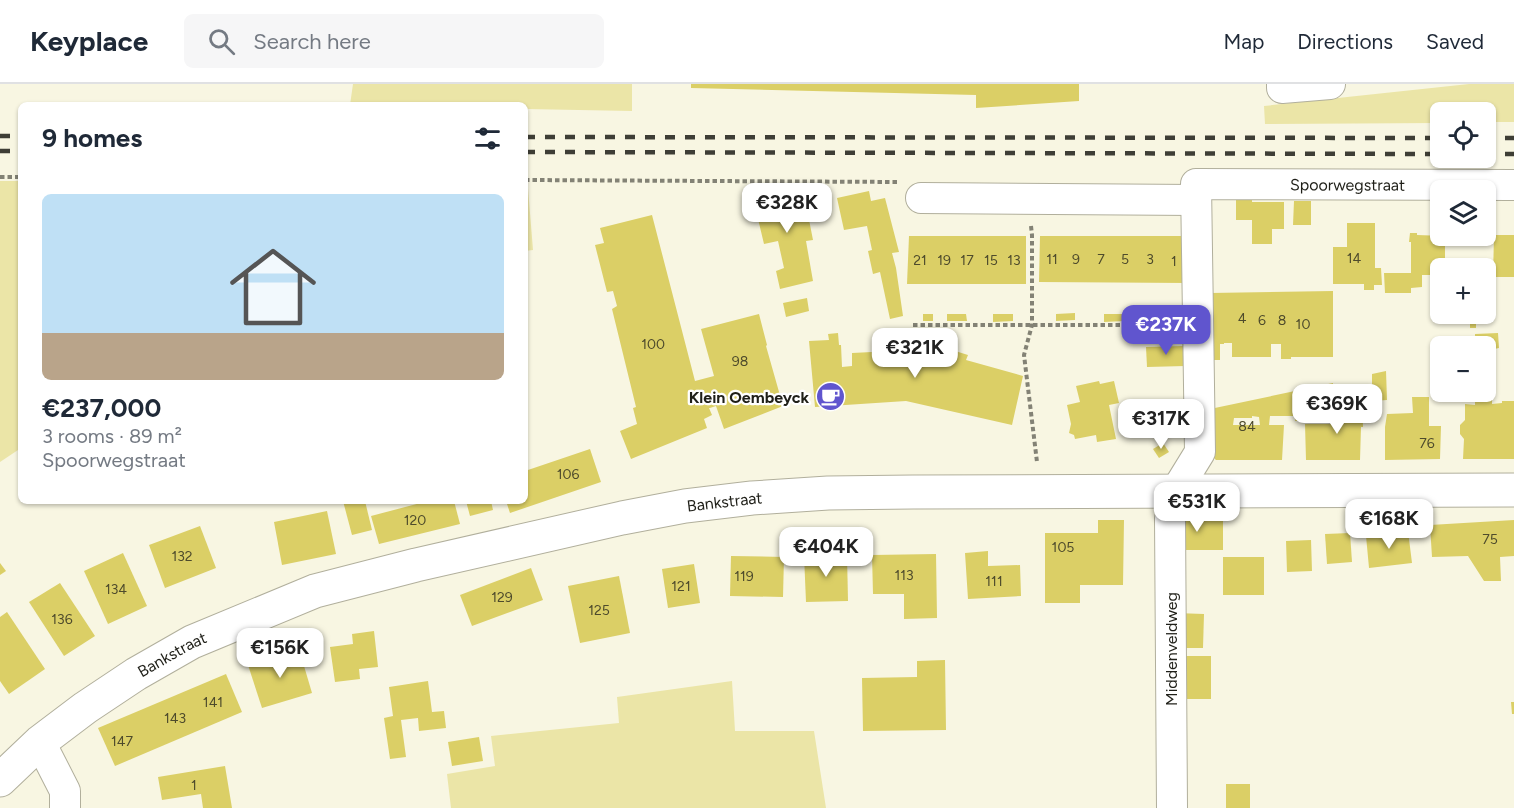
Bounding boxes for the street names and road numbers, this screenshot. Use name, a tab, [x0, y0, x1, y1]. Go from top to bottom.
street label: Spoorwegstraat	[1290, 175, 1405, 195]
street label: Bankstraat	[686, 488, 763, 516]
street label: Middenveldweg	[1162, 592, 1181, 706]
street label: Bankstraat	[134, 628, 209, 681]

